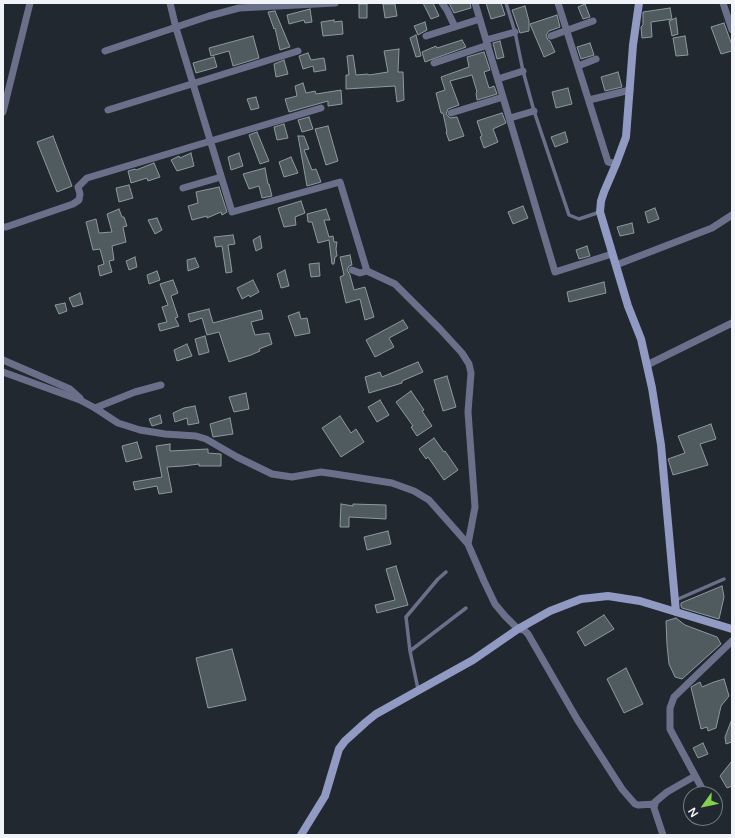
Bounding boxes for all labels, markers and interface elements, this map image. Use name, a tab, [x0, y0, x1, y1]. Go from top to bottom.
north arrow	[683, 786, 723, 826]
text: N	[685, 805, 701, 820]

